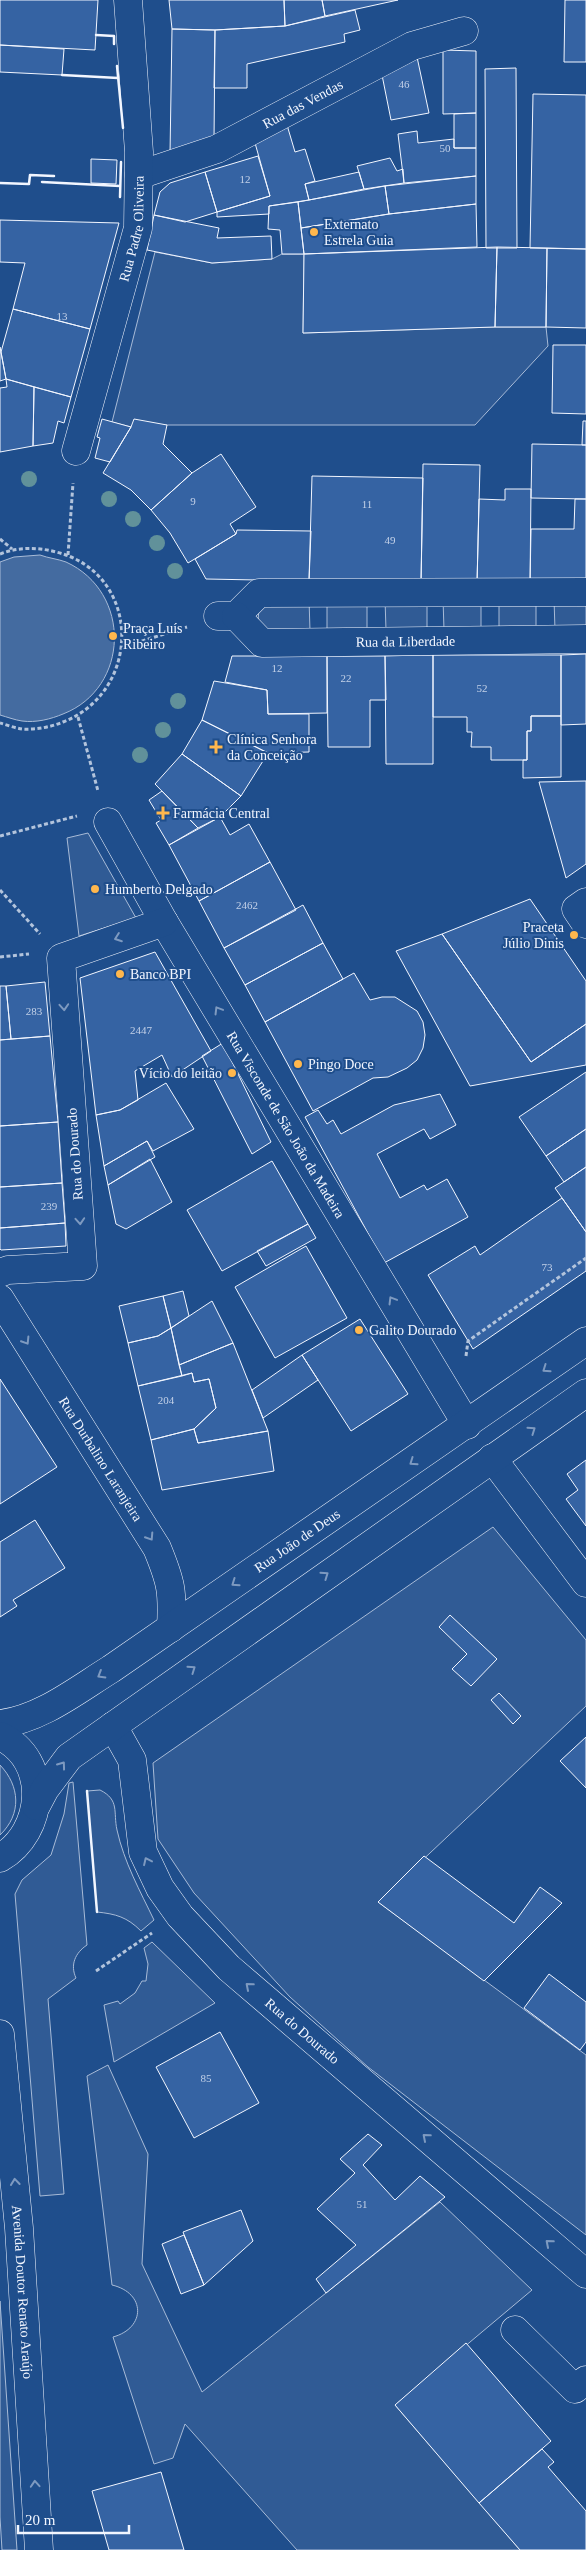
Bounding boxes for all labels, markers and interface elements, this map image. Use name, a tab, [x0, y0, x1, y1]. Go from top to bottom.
street label: Rua das Vendas	[260, 77, 345, 131]
house number: 46	[399, 78, 410, 90]
house number: 50	[440, 142, 451, 154]
house number: 12	[240, 173, 251, 185]
street label: Rua Padre Oliveira	[116, 175, 146, 283]
place label: Externato Estrela Guia	[324, 217, 394, 248]
marker: Externato Estrela Guia	[308, 226, 320, 238]
house number: 13	[57, 310, 68, 322]
house number: 9	[190, 495, 196, 507]
house number: 11	[362, 498, 372, 510]
house number: 49	[385, 534, 396, 546]
place label: Praça Luís Ribeiro	[123, 621, 182, 652]
marker: Praça Luís Ribeiro	[107, 630, 119, 642]
street label: Rua da Liberdade	[356, 633, 455, 649]
house number: 12	[272, 662, 283, 674]
house number: 22	[341, 672, 352, 684]
house number: 52	[477, 682, 488, 694]
place label: Clínica Senhora da Conceição	[227, 732, 318, 763]
marker: Clínica Senhora da Conceição	[209, 740, 223, 754]
place label: Farmácia Central	[173, 806, 270, 821]
marker: Farmácia Central	[157, 807, 169, 819]
place label: Humberto Delgado	[105, 882, 213, 897]
marker: Humberto Delgado	[89, 883, 101, 895]
house number: 2462	[236, 899, 258, 911]
place label: Praceta Júlio Dinis	[503, 920, 565, 951]
marker: Praceta Júlio Dinis	[568, 929, 580, 941]
one-way arrow	[115, 932, 123, 942]
place label: Banco BPI	[130, 967, 191, 982]
marker: Banco BPI	[114, 968, 126, 980]
one-way arrow	[59, 1003, 70, 1011]
house number: 283	[26, 1005, 43, 1017]
one-way arrow	[214, 1007, 224, 1016]
house number: 2447	[130, 1024, 153, 1036]
street label: Rua Visconde de São João da Madeira	[224, 1028, 348, 1221]
place label: Pingo Doce	[308, 1057, 374, 1072]
marker: Pingo Doce	[292, 1058, 304, 1070]
place label: Vício do leitão	[139, 1066, 222, 1081]
marker: Vício do leitão	[226, 1067, 238, 1079]
street label: Rua do Dourado	[64, 1107, 86, 1201]
house number: 239	[41, 1200, 58, 1212]
one-way arrow	[74, 1218, 85, 1226]
house number: 73	[542, 1261, 553, 1273]
one-way arrow	[388, 1296, 398, 1305]
place label: Galito Dourado	[369, 1323, 456, 1338]
marker: Galito Dourado	[353, 1324, 365, 1336]
one-way arrow	[20, 1335, 29, 1344]
one-way arrow	[542, 1363, 552, 1372]
street label: Rua Durbalino Laranjeira	[56, 1394, 146, 1524]
house number: 204	[158, 1394, 175, 1406]
one-way arrow	[527, 1427, 536, 1436]
one-way arrow	[409, 1456, 418, 1465]
street label: Rua João de Deus	[251, 1506, 343, 1575]
one-way arrow	[144, 1532, 153, 1541]
one-way arrow	[319, 1572, 329, 1581]
one-way arrow	[232, 1577, 241, 1587]
one-way arrow	[187, 1666, 196, 1675]
one-way arrow	[98, 1668, 107, 1678]
one-way arrow	[56, 1762, 65, 1771]
one-way arrow	[143, 1857, 153, 1866]
one-way arrow	[246, 1983, 255, 1991]
street label: Rua do Dourado	[262, 1995, 342, 2067]
house number: 85	[201, 2072, 212, 2084]
one-way arrow	[422, 2134, 431, 2143]
one-way arrow	[9, 2178, 20, 2186]
house number: 51	[357, 2198, 368, 2210]
street label: Avenida Doutor Renato Araújo	[9, 2204, 36, 2379]
one-way arrow	[546, 2240, 555, 2248]
one-way arrow	[30, 2480, 41, 2488]
scale bar	[18, 2502, 129, 2534]
text: 20 m	[25, 2512, 56, 2528]

